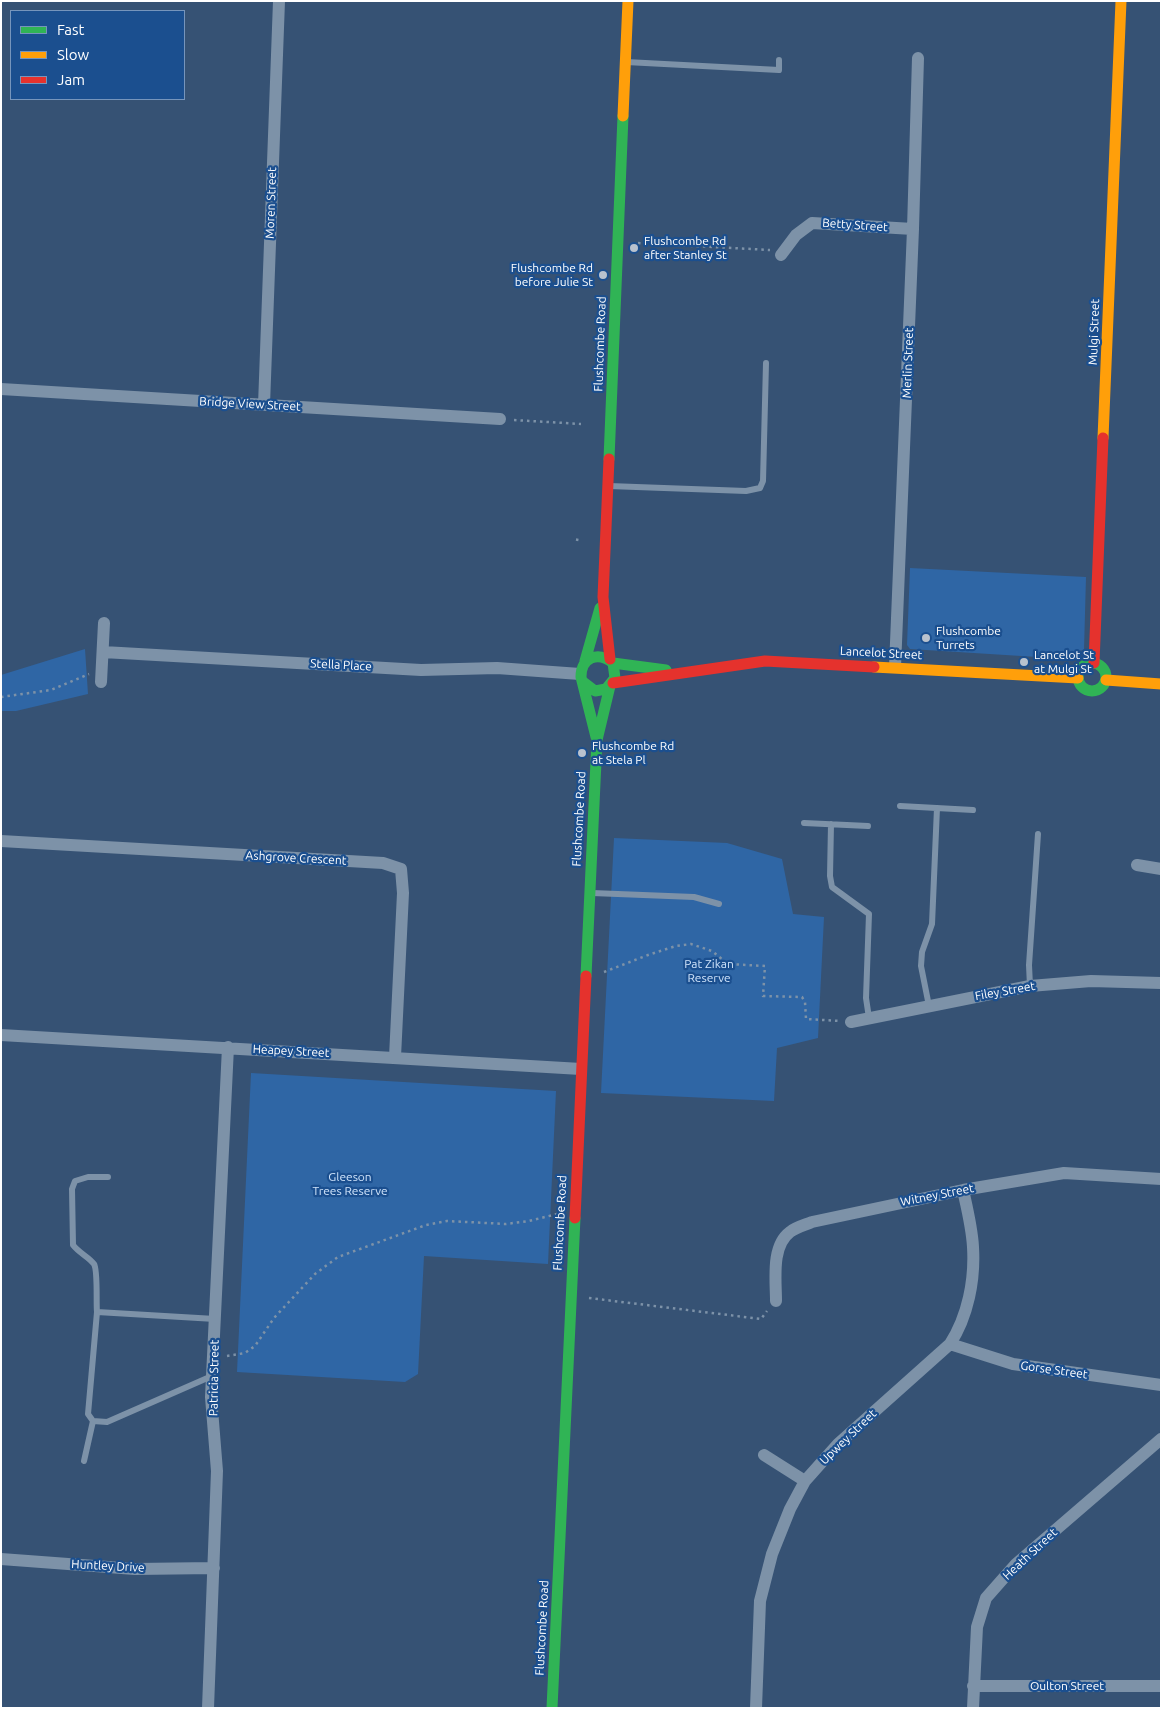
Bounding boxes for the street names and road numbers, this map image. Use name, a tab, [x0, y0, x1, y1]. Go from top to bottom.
street label: Moren Street	[263, 167, 279, 239]
street label: Betty Street	[822, 216, 888, 234]
street label: Flushcombe Road	[591, 296, 609, 392]
street label: Mulgi Street	[1086, 299, 1102, 365]
street label: Merlin Street	[900, 327, 916, 399]
street label: Bridge View Street	[199, 394, 301, 414]
street label: Lancelot Street	[839, 644, 923, 662]
street label: Stella Place	[310, 656, 372, 674]
street label: Flushcombe Road	[569, 771, 589, 867]
street label: Ashgrove Crescent	[245, 848, 347, 868]
street label: Filey Street	[974, 979, 1036, 1003]
street label: Heapey Street	[252, 1042, 330, 1060]
street label: Flushcombe Road	[550, 1175, 570, 1271]
street label: Witney Street	[899, 1181, 975, 1209]
street label: Patricia Street	[206, 1340, 222, 1416]
street label: Gorse Street	[1020, 1358, 1088, 1382]
street label: Upwey Street	[817, 1406, 879, 1468]
street label: Heath Street	[1000, 1525, 1060, 1583]
street label: Huntley Drive	[71, 1557, 145, 1575]
street label: Flushcombe Road	[532, 1580, 552, 1676]
street label: Oulton Street	[1030, 1679, 1104, 1693]

